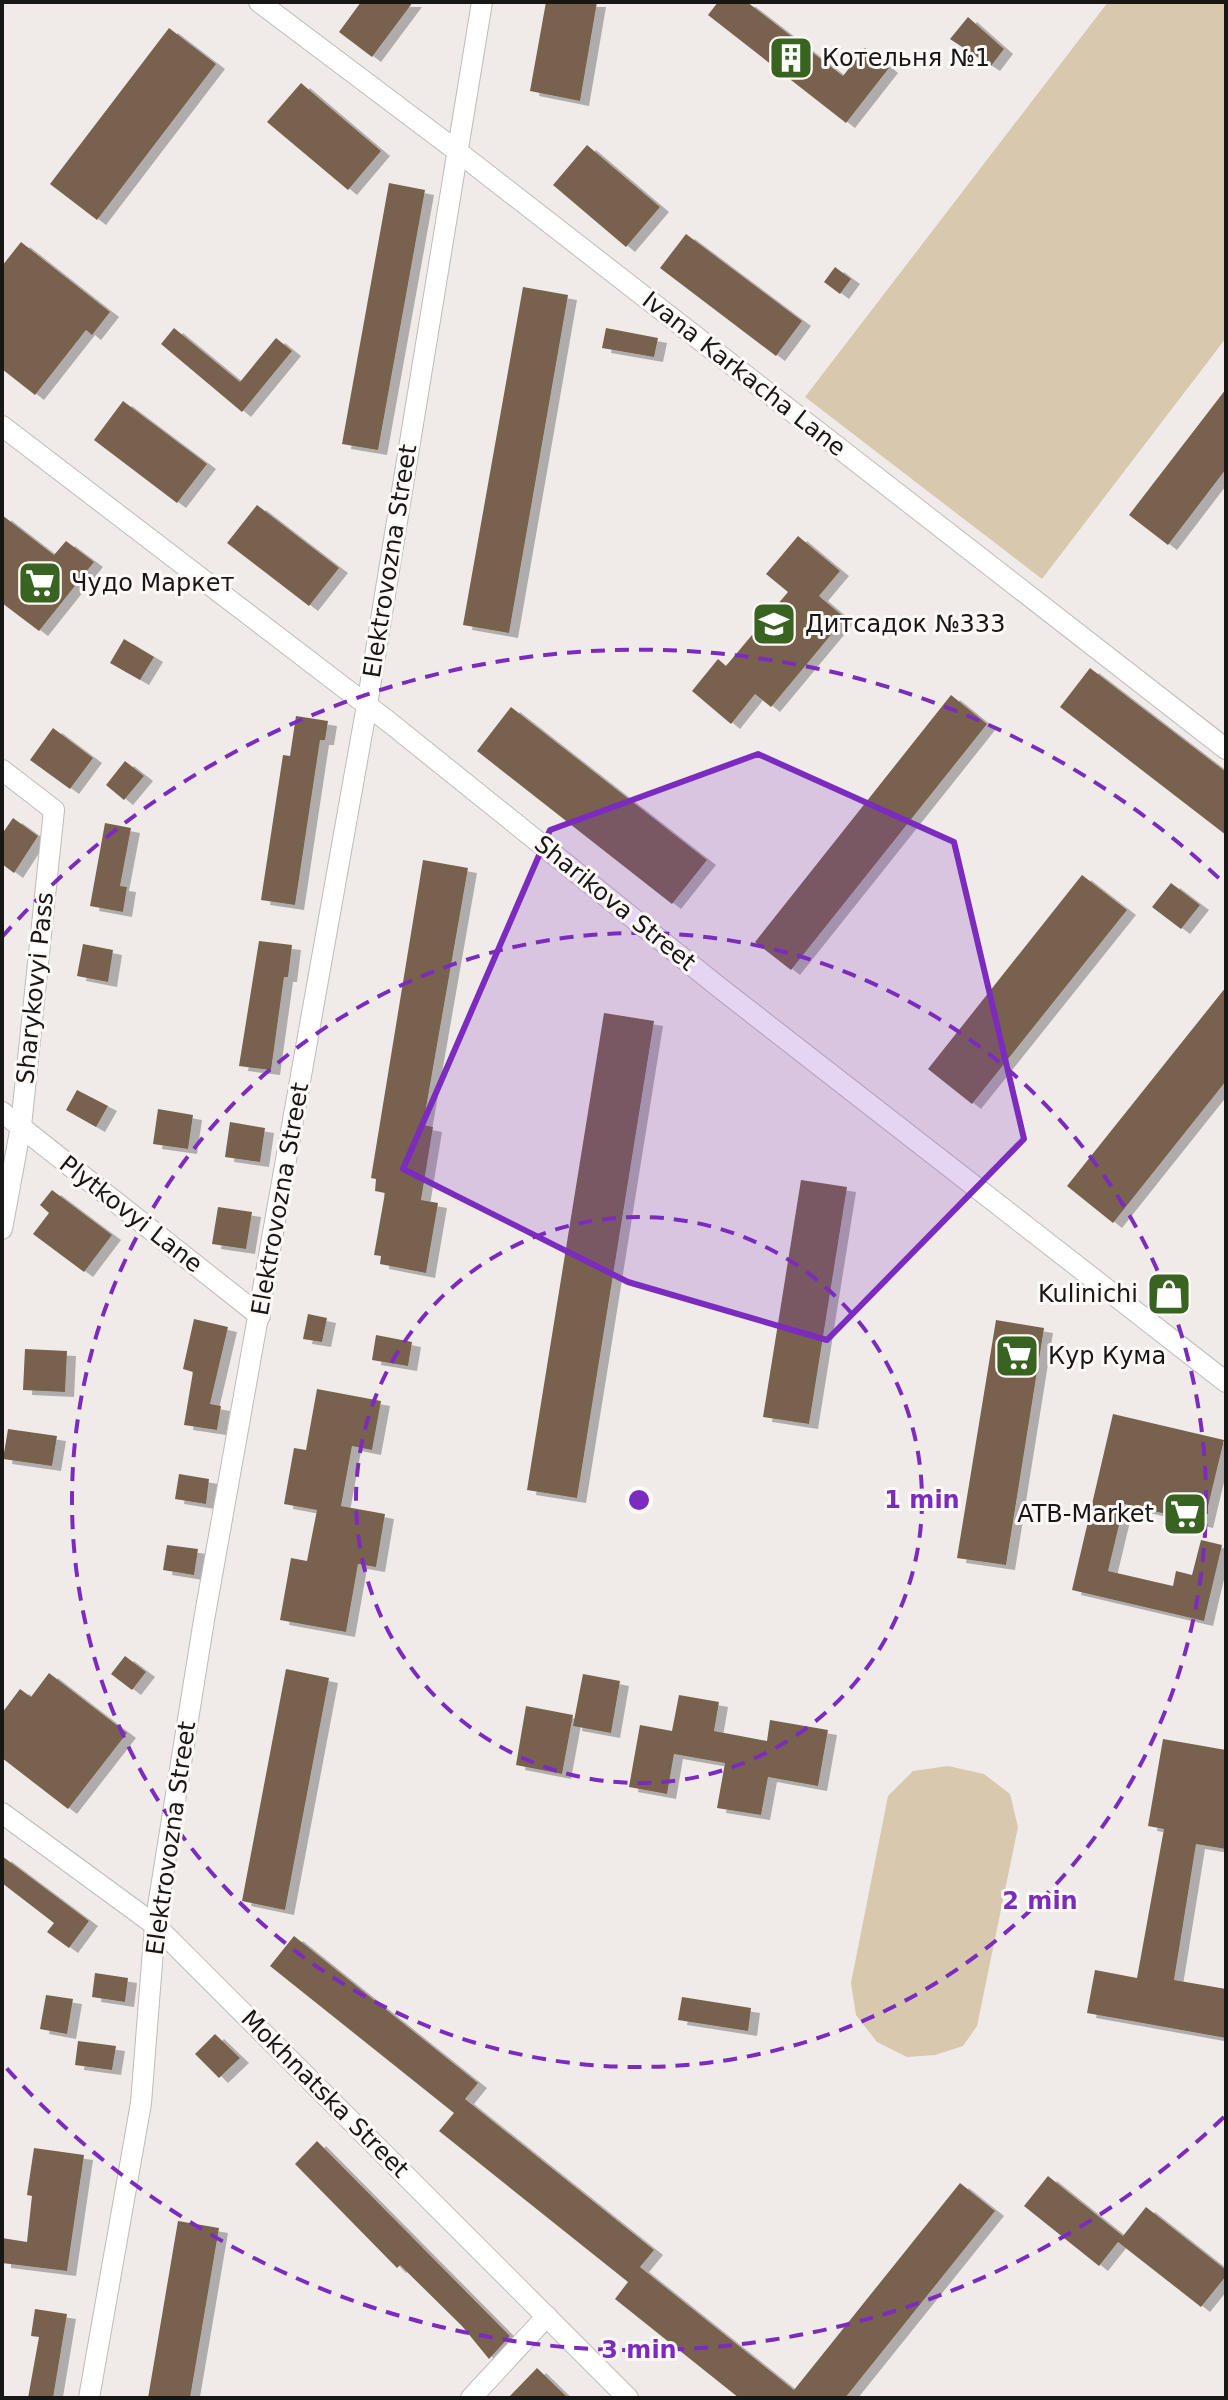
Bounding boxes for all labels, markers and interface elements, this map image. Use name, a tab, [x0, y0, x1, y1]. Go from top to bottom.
building icon: Котельня №1	[767, 34, 815, 82]
place label: Котельня №1	[822, 44, 990, 72]
street label: Ivana Karkacha Lane	[637, 286, 851, 462]
street label: Elektrovozna Street	[358, 442, 422, 680]
supermarket icon: Чудо Маркет	[16, 559, 64, 607]
place label: Чудо Маркет	[71, 569, 234, 597]
school or university icon: Дитсадок №333	[750, 600, 798, 648]
place label: Дитсадок №333	[805, 610, 1005, 638]
street label: Sharikova Street	[529, 830, 701, 976]
street label: Sharykovyi Pass	[11, 891, 59, 1085]
street label: Elektrovozna Street	[246, 1080, 314, 1318]
street label: Plytkovyi Lane	[54, 1150, 208, 1278]
shop icon: Kulinichi	[1145, 1270, 1193, 1318]
place label: Kulinichi	[1038, 1280, 1138, 1308]
supermarket icon: Кур Кума	[993, 1332, 1041, 1380]
place label: Кур Кума	[1048, 1342, 1166, 1370]
centre of rings	[625, 1486, 653, 1514]
text: 1 min	[884, 1486, 960, 1514]
supermarket icon: ATB-Market	[1161, 1490, 1209, 1538]
place label: ATB-Market	[1017, 1500, 1154, 1528]
street label: Elektrovozna Street	[141, 1719, 201, 1957]
text: 2 min	[1002, 1887, 1078, 1915]
street label: Mokhnatska Street	[236, 2005, 414, 2183]
text: 3 min	[601, 2336, 677, 2364]

